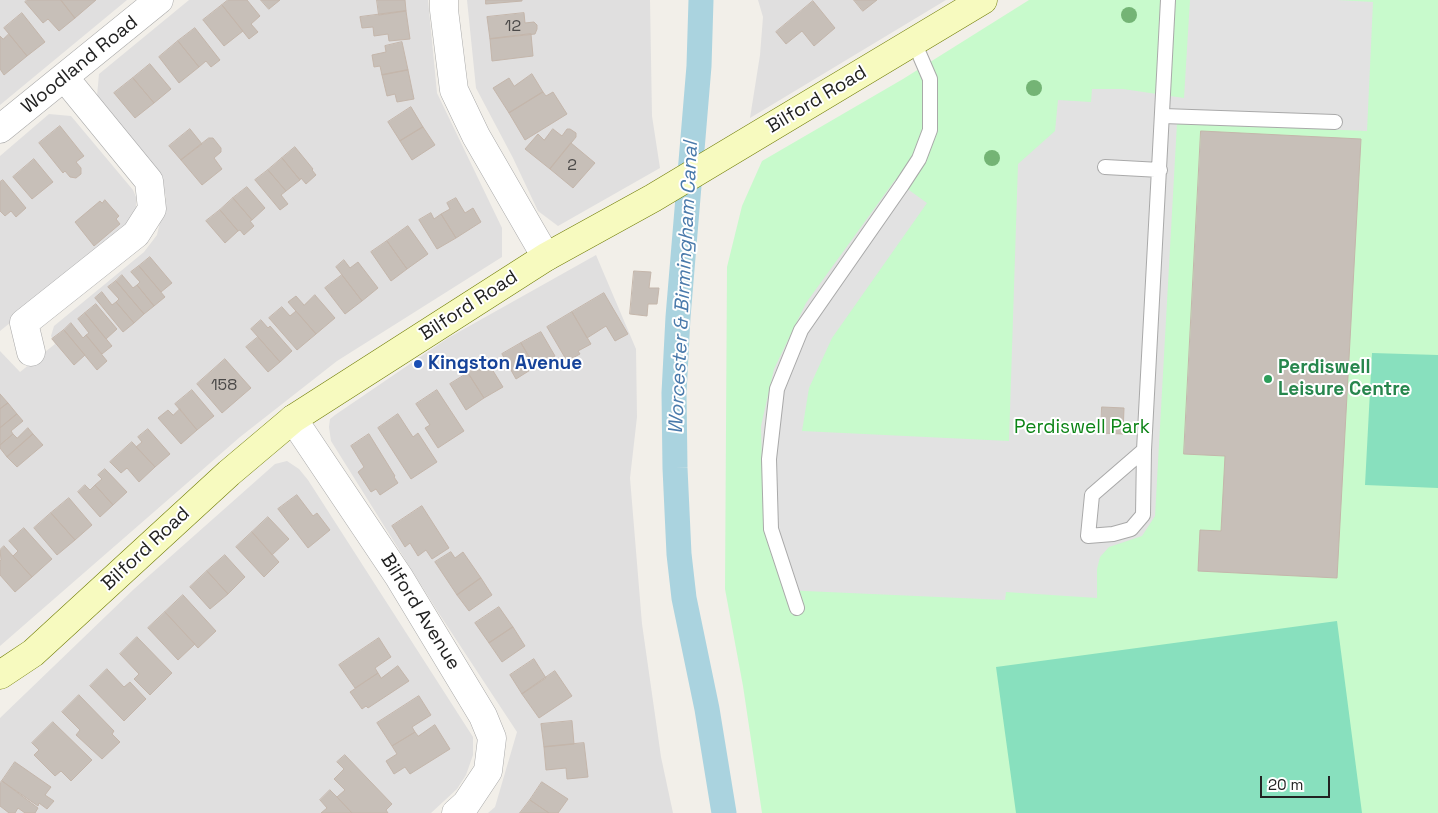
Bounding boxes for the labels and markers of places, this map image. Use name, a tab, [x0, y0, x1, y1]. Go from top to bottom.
place label: Kingston Avenue	[428, 353, 582, 375]
place label: Perdiswell Leisure Centre	[1278, 357, 1410, 401]
marker: Kingston Avenue	[412, 358, 424, 370]
marker: Perdiswell Leisure Centre	[1262, 373, 1274, 385]

